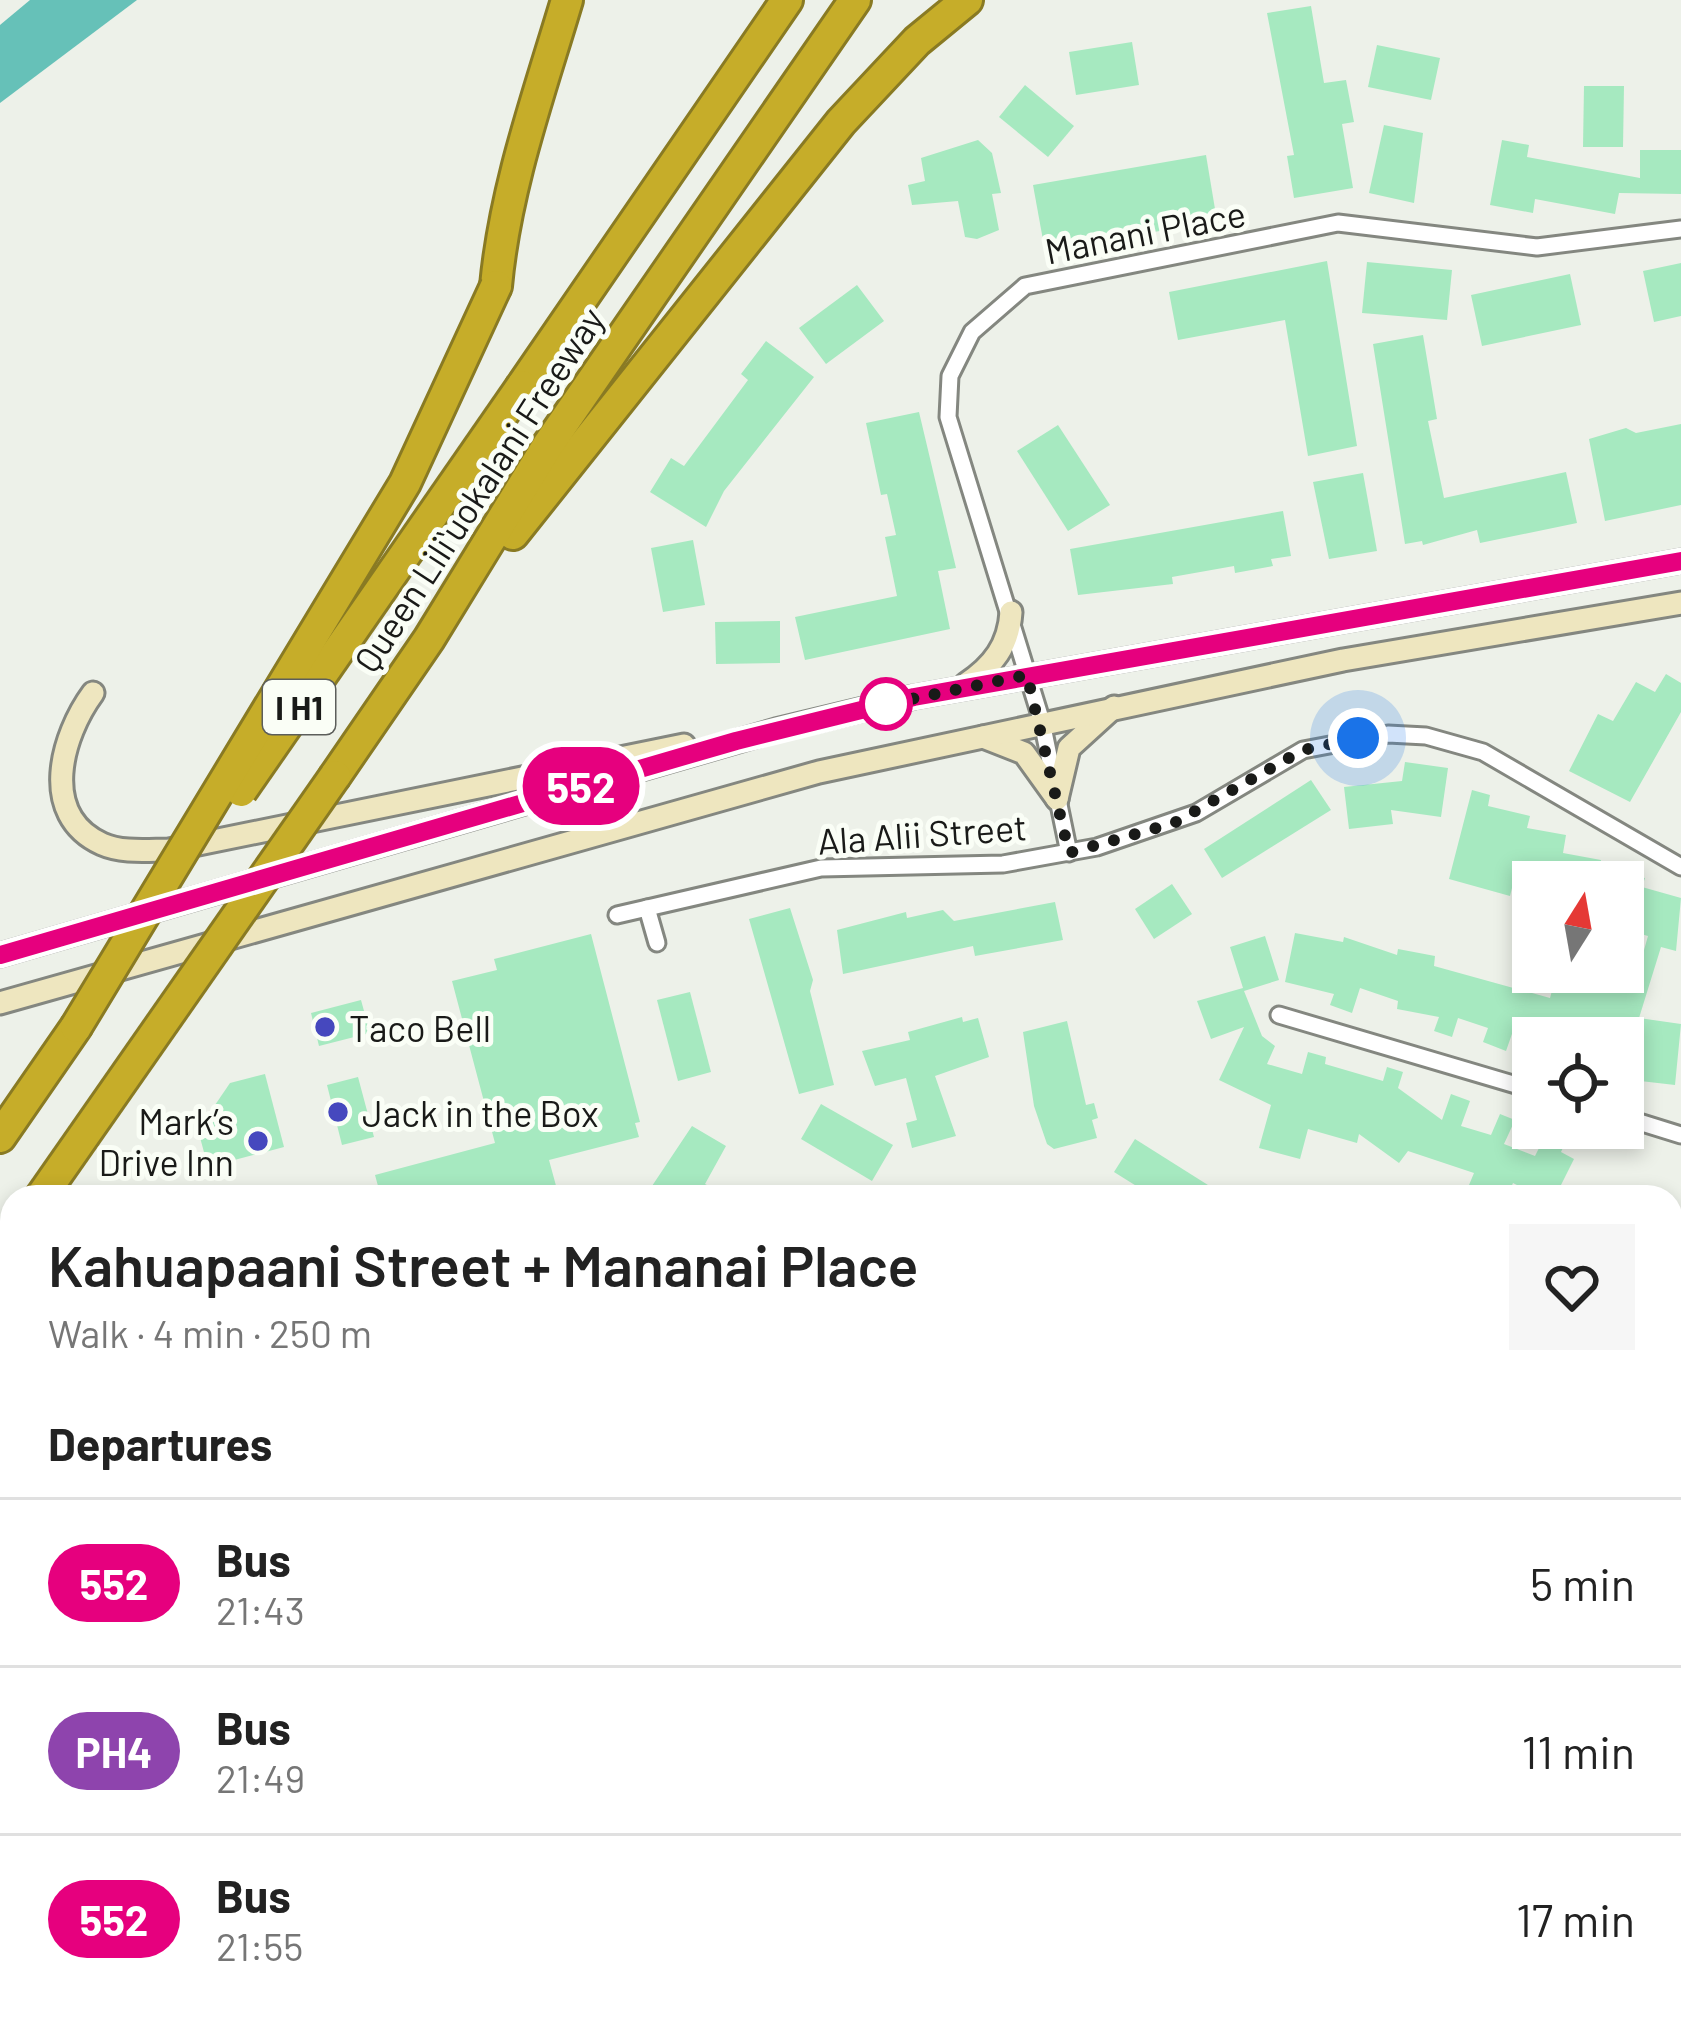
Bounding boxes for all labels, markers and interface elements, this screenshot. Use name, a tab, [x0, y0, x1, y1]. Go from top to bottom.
street label: Manani Place	[1041, 190, 1249, 272]
street label: Queen Liliʻuokalani Freeway	[344, 299, 612, 679]
unlabelled marker	[861, 679, 911, 729]
road number: I H1	[263, 680, 335, 734]
your location	[1328, 708, 1388, 768]
line badge: 552	[512, 747, 650, 825]
text: 552	[547, 761, 615, 811]
street label: Ala Alii Street	[816, 804, 1028, 862]
north arrow	[1512, 861, 1644, 993]
map controls	[1512, 861, 1644, 1149]
place label: Taco Bell	[349, 1006, 491, 1049]
marker: Taco Bell	[312, 1014, 338, 1040]
button: locate	[1512, 1017, 1644, 1149]
place label: Jack in the Box	[362, 1091, 598, 1134]
place label: Mark’s Drive Inn	[98, 1099, 234, 1183]
marker: Jack in the Box	[325, 1099, 351, 1125]
marker: Mark’s Drive Inn	[245, 1128, 271, 1154]
button: heart	[1509, 1224, 1635, 1350]
text: Kahuapaani Street + Mananai Place	[48, 1230, 918, 1298]
text: Walk · 4 min · 250 m	[48, 1309, 372, 1356]
text: Departures	[48, 1416, 272, 1470]
text: Bus	[216, 1532, 291, 1586]
text: 5 min	[1530, 1556, 1635, 1610]
text: 552	[80, 1558, 148, 1608]
text: 21:43	[216, 1586, 305, 1633]
text: Bus	[216, 1700, 291, 1754]
text: 11 min	[1521, 1724, 1635, 1778]
text: PH4	[76, 1726, 152, 1776]
text: 21:49	[216, 1754, 305, 1801]
text: Bus	[216, 1868, 291, 1922]
text: 17 min	[1516, 1892, 1635, 1946]
text: 552	[80, 1894, 148, 1944]
text: 21:55	[216, 1922, 303, 1969]

